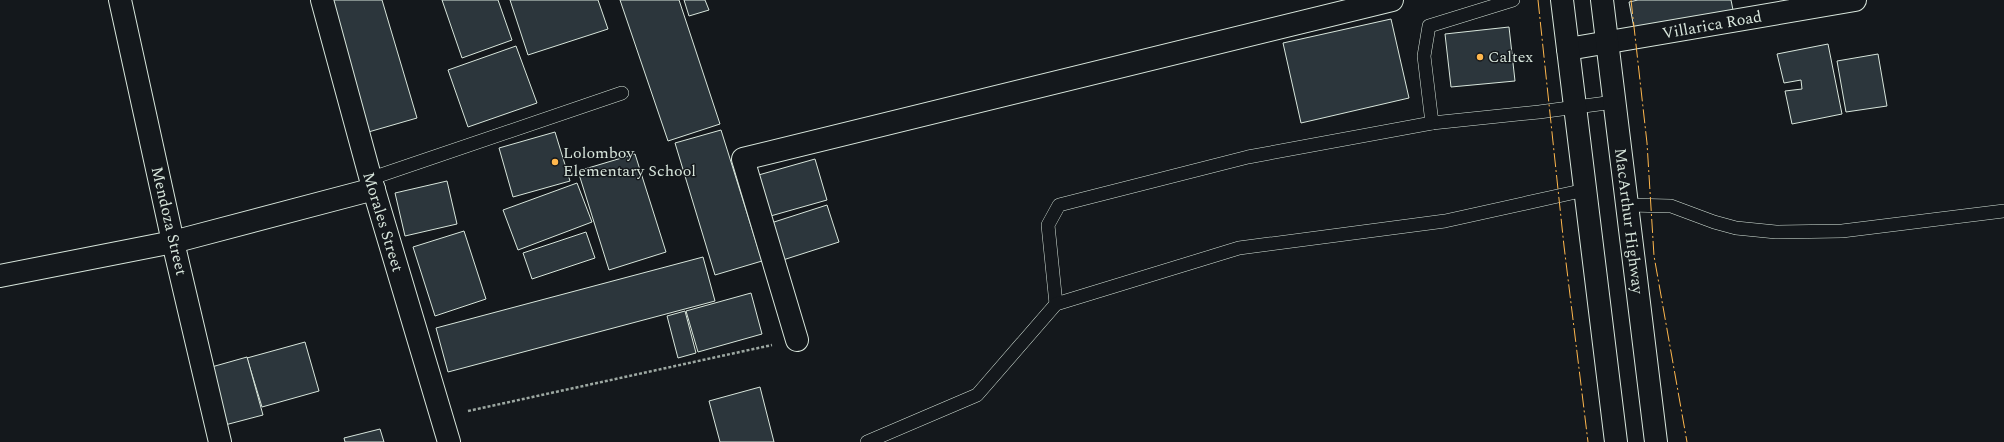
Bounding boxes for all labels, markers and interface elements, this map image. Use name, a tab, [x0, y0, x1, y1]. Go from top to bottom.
street label: Villarica Road	[1660, 4, 1764, 46]
place label: Caltex	[1488, 45, 1533, 69]
marker: Caltex	[1475, 52, 1485, 62]
place label: Lolomboy Elementary School	[563, 141, 696, 183]
street label: MacArthur Highway	[1608, 147, 1650, 297]
marker: Lolomboy Elementary School	[550, 157, 560, 167]
street label: Mendoza Street	[145, 164, 193, 278]
street label: Morales Street	[356, 169, 410, 275]

